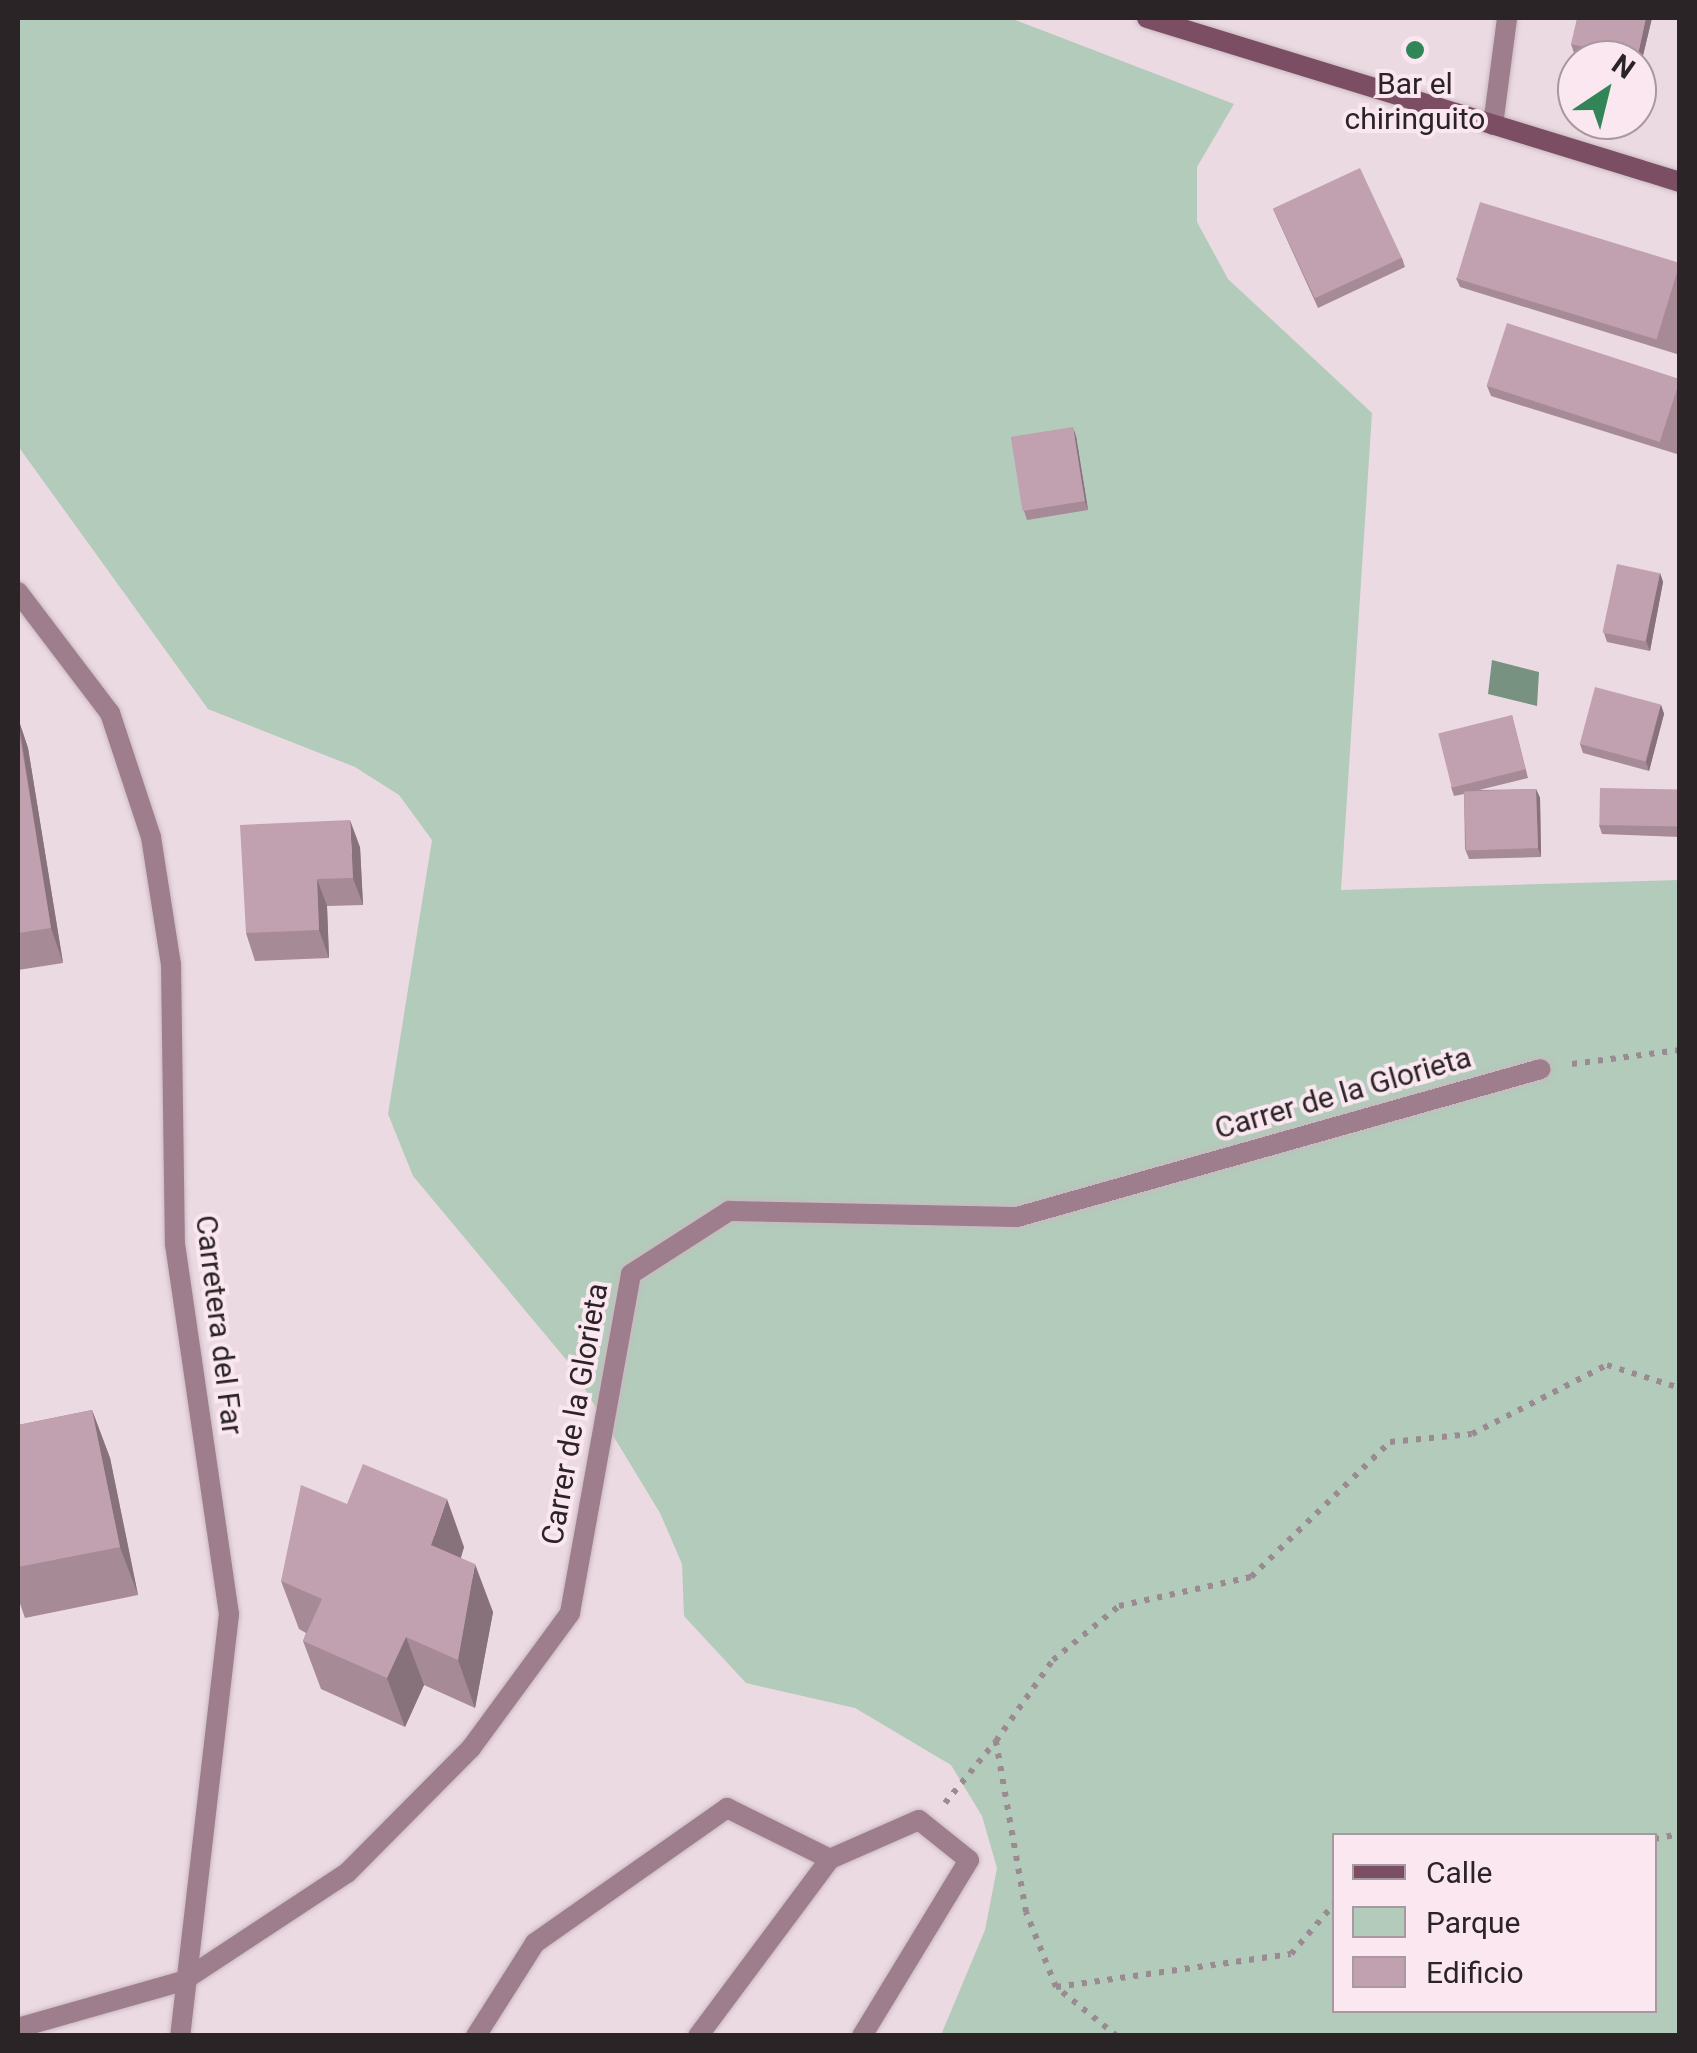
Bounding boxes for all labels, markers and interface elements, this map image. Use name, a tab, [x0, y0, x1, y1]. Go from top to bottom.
marker: Bar el chiringuito	[1404, 39, 1426, 61]
north arrow	[1557, 40, 1657, 140]
text: N	[1606, 47, 1641, 86]
place label: Bar el chiringuito	[1345, 66, 1485, 136]
street label: Carrer de la Glorieta	[1211, 1039, 1475, 1147]
street label: Carretera del Far	[188, 1213, 250, 1437]
street label: Carrer de la Glorieta	[534, 1280, 616, 1548]
legend	[1332, 1833, 1657, 2013]
text: Calle	[1426, 1855, 1492, 1890]
text: Parque	[1426, 1905, 1520, 1940]
text: Edificio	[1426, 1955, 1524, 1990]

